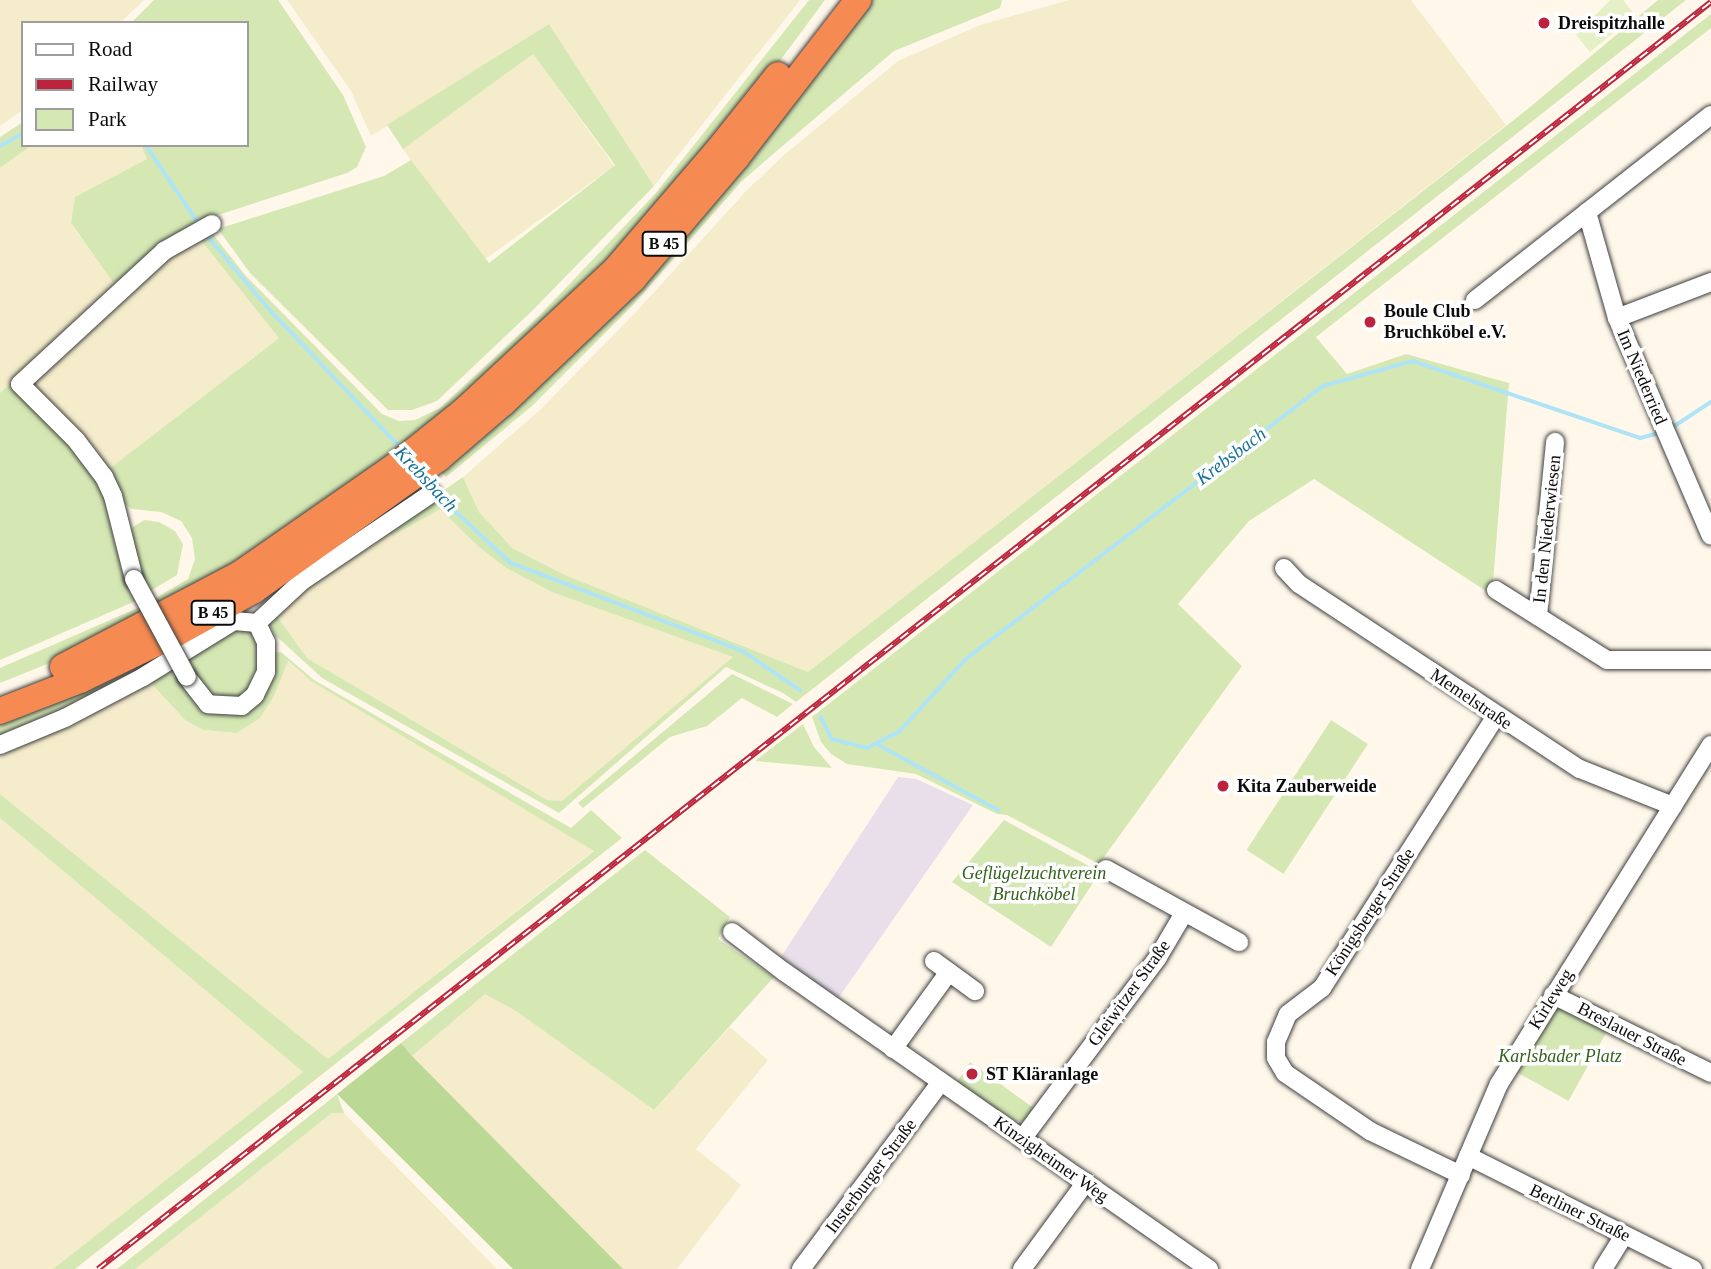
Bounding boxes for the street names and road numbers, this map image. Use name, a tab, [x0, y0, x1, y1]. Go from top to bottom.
road number: B 45	[641, 232, 687, 256]
street label: Im Niederried	[1612, 326, 1672, 428]
street label: In den Niederwiesen	[1528, 454, 1566, 604]
road number: B 45	[190, 600, 236, 626]
street label: Memelstraße	[1426, 664, 1516, 734]
street label: Königsberger Straße	[1321, 844, 1419, 980]
street label: Gleiwitzer Straße	[1083, 936, 1175, 1050]
street label: Kirleweg	[1524, 965, 1578, 1033]
street label: Breslauer Straße	[1574, 997, 1690, 1071]
street label: Kinzigheimer Weg	[989, 1111, 1113, 1207]
street label: Insterburger Straße	[821, 1114, 921, 1238]
street label: Berliner Straße	[1526, 1179, 1634, 1247]

